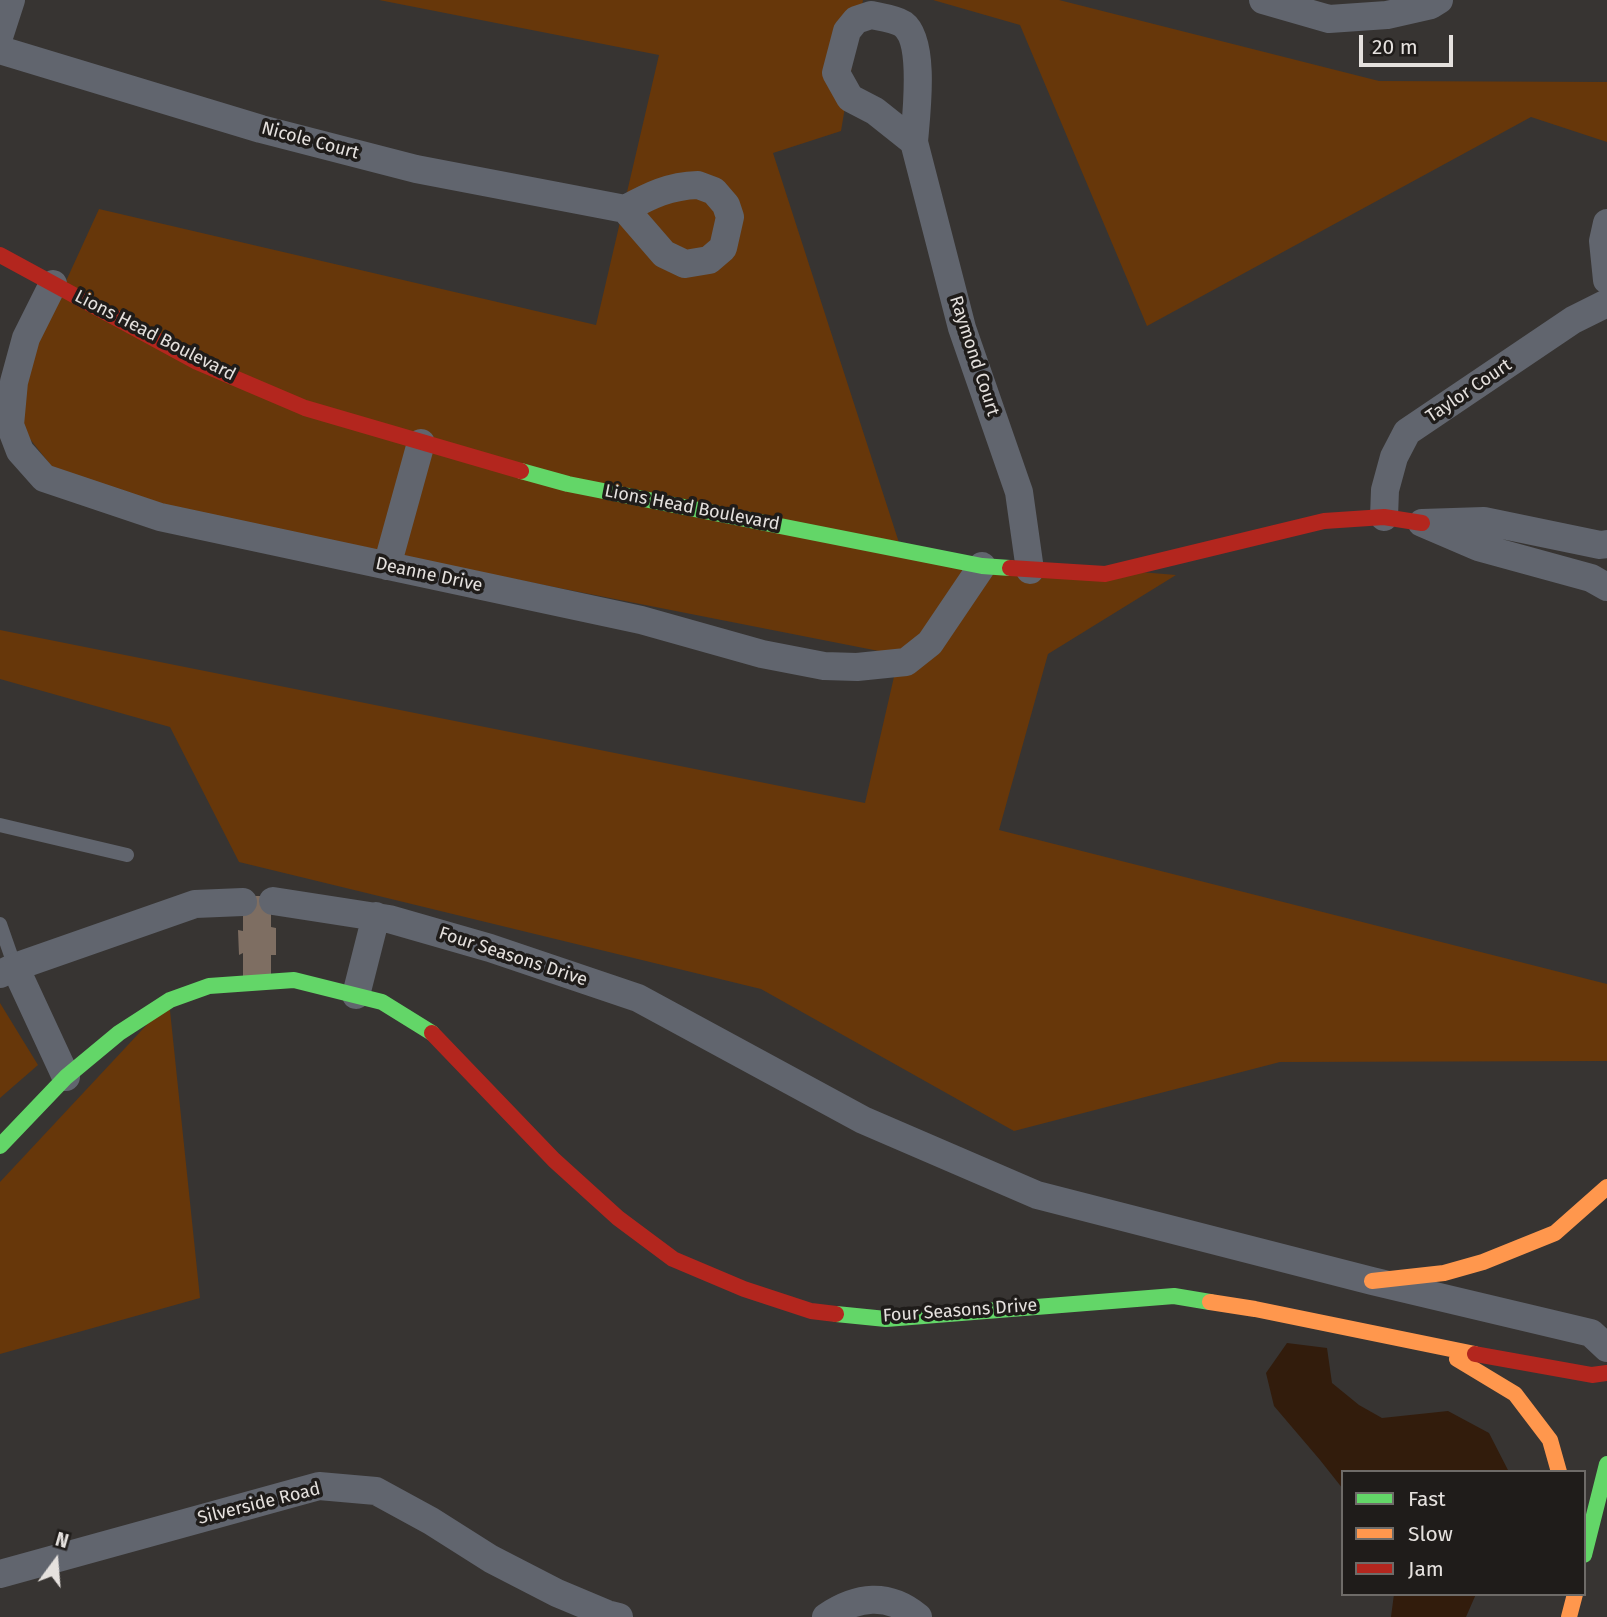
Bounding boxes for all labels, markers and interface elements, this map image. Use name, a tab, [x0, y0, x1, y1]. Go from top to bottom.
scale bar	[1362, 21, 1456, 65]
text: 20 m	[1372, 34, 1418, 60]
street label: Nicole Court	[259, 118, 361, 164]
street label: Lions Head Boulevard	[71, 286, 239, 386]
street label: Raymond Court	[944, 293, 1004, 419]
street label: Taylor Court	[1422, 355, 1516, 427]
street label: Lions Head Boulevard	[603, 480, 781, 536]
street label: Deanne Drive	[373, 553, 485, 597]
street label: Four Seasons Drive	[436, 923, 590, 991]
street label: Four Seasons Drive	[882, 1295, 1038, 1327]
legend	[1341, 1470, 1586, 1596]
street label: Silverside Road	[195, 1478, 323, 1530]
text: Fast	[1408, 1486, 1446, 1512]
text: Slow	[1408, 1521, 1453, 1547]
north arrow	[21, 1526, 91, 1596]
text: N	[53, 1528, 71, 1553]
text: Jam	[1408, 1556, 1444, 1582]

